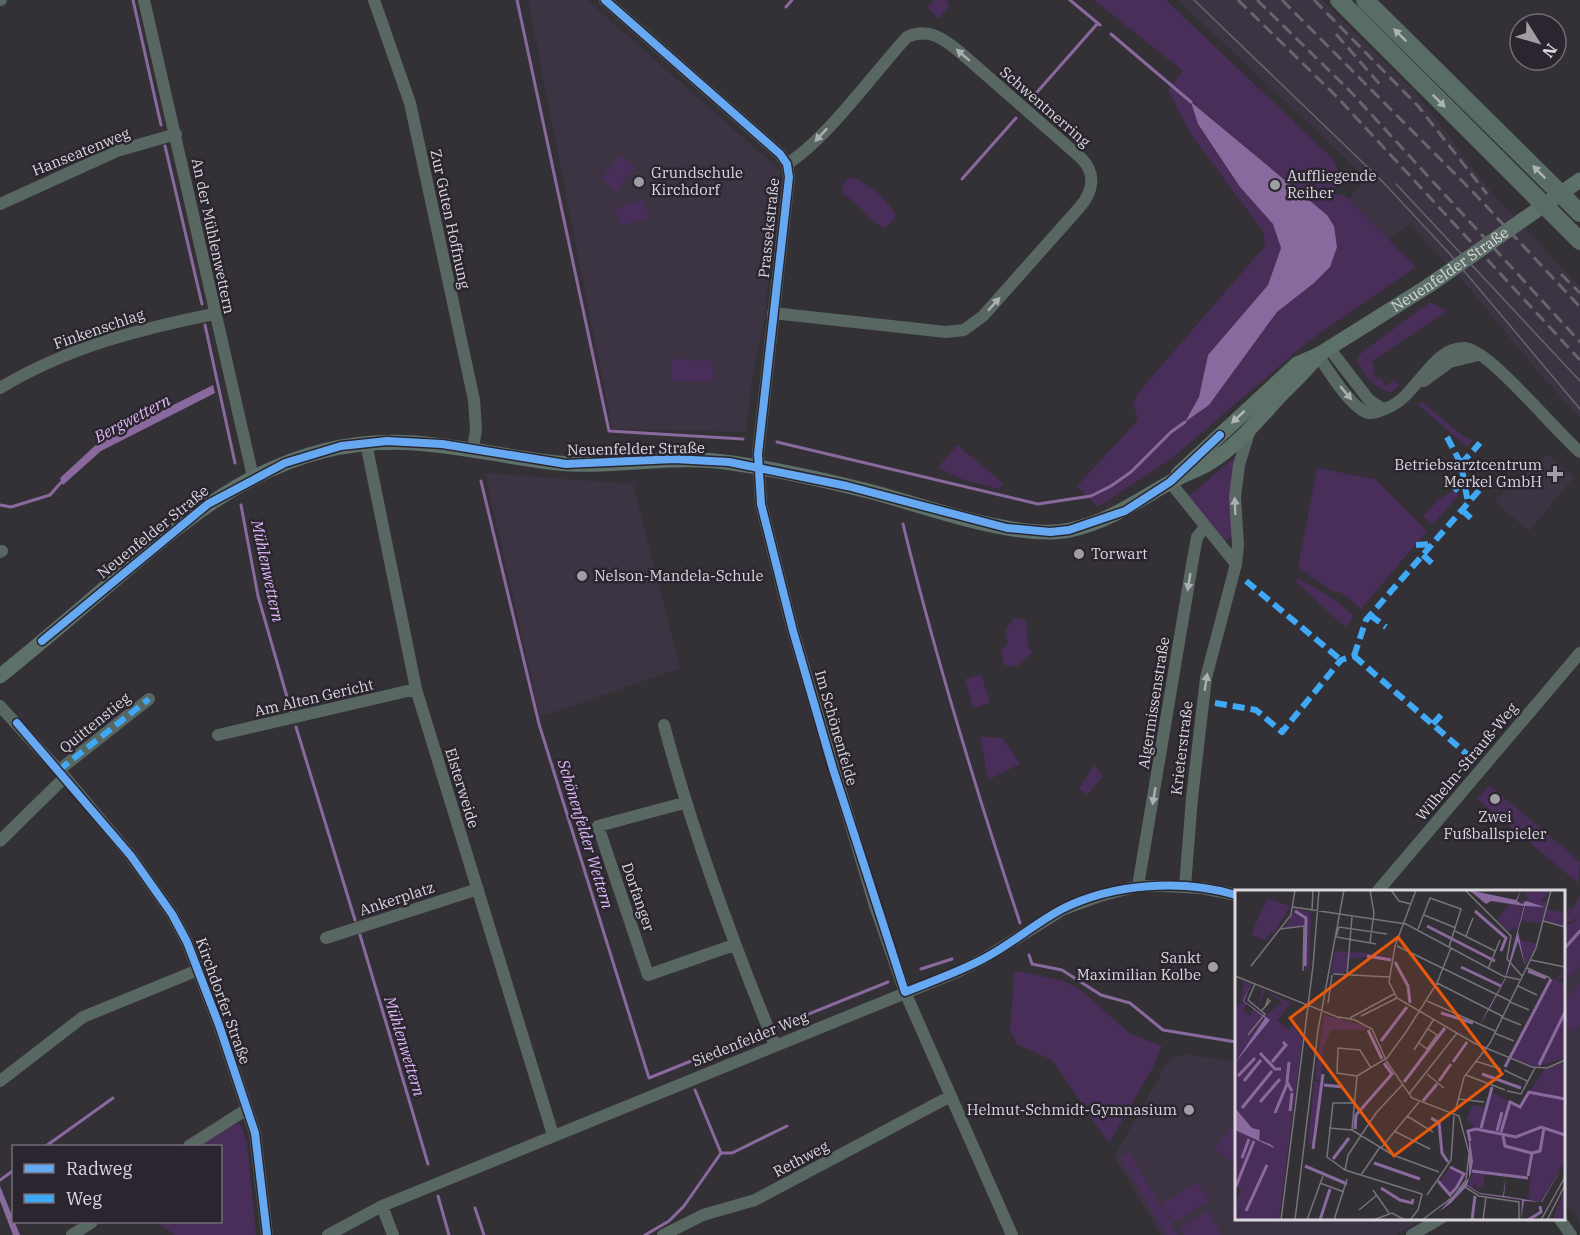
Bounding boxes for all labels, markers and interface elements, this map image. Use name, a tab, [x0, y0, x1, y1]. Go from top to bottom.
north arrow	[1508, 12, 1568, 72]
one-way arrow	[1394, 28, 1408, 42]
text: N	[1538, 40, 1562, 62]
one-way arrow	[956, 49, 971, 62]
street label: Schwentnerring	[996, 62, 1094, 151]
one-way arrow	[1432, 93, 1446, 107]
street label: Hanseatenweg	[29, 123, 132, 180]
one-way arrow	[814, 127, 828, 141]
street label: Zur Guten Hoffnung	[426, 147, 475, 291]
street label: An der Mühlenwettern	[188, 156, 239, 316]
place label: Grundschule Kirchdorf	[651, 163, 743, 199]
one-way arrow	[1531, 165, 1546, 179]
place label: Auffliegende Reiher	[1287, 166, 1377, 202]
marker: Grundschule Kirchdorf	[632, 175, 646, 189]
street label: Prassekstraße	[754, 177, 783, 279]
marker: Auffliegende Reiher	[1268, 178, 1282, 192]
street label: Neuenfelder Straße	[1387, 223, 1512, 316]
one-way arrow	[987, 297, 1000, 312]
street label: Finkenschlag	[51, 304, 147, 353]
one-way arrow	[1339, 385, 1352, 401]
water label: Bergwettern	[90, 390, 174, 447]
one-way arrow	[1231, 410, 1246, 424]
street label: Neuenfelder Straße	[567, 438, 705, 459]
place label: Betriebsarztcentrum Merkel GmbH	[1394, 455, 1542, 491]
marker: Betriebsarztcentrum Merkel GmbH	[1546, 465, 1564, 483]
street label: Neuenfelder Straße	[93, 481, 212, 582]
one-way arrow	[1231, 496, 1240, 515]
water label: Mühlenwettern	[247, 517, 289, 624]
place label: Torwart	[1091, 544, 1147, 563]
marker: Torwart	[1072, 547, 1086, 561]
place label: Nelson-Mandela-Schule	[594, 566, 763, 585]
marker: Nelson-Mandela-Schule	[575, 569, 589, 583]
one-way arrow	[1185, 573, 1194, 592]
street label: Algermissenstraße	[1134, 635, 1173, 770]
street label: Im Schönenfelde	[811, 668, 862, 788]
one-way arrow	[1201, 672, 1210, 691]
street label: Am Alten Gericht	[252, 675, 375, 720]
street label: Quittenstieg	[55, 688, 134, 757]
street label: Wilhelm-Strauß-Weg	[1412, 699, 1522, 825]
street label: Krieterstraße	[1166, 700, 1197, 796]
street label: Elsterweide	[441, 745, 484, 830]
water label: Schönenfelder Wettern	[553, 756, 618, 911]
one-way arrow	[1149, 786, 1158, 805]
marker: Zwei Fußballspieler	[1488, 792, 1502, 806]
place label: Zwei Fußballspieler	[1444, 807, 1547, 843]
street label: Dorfanger	[618, 860, 659, 934]
street label: Ankerplatz	[357, 877, 437, 920]
inset map	[1235, 890, 1565, 1220]
street label: Kirchdorfer Straße	[192, 935, 255, 1067]
place label: Sankt Maximilian Kolbe	[1077, 948, 1201, 984]
marker: Sankt Maximilian Kolbe	[1206, 960, 1220, 974]
water label: Mühlenwettern	[380, 993, 430, 1099]
street label: Siedenfelder Weg	[689, 1007, 811, 1070]
place label: Helmut-Schmidt-Gymnasium	[967, 1100, 1177, 1119]
marker: Helmut-Schmidt-Gymnasium	[1182, 1103, 1196, 1117]
street label: Rethweg	[770, 1136, 832, 1181]
legend	[12, 1145, 222, 1223]
text: Radweg	[66, 1157, 132, 1180]
text: Weg	[66, 1187, 102, 1210]

